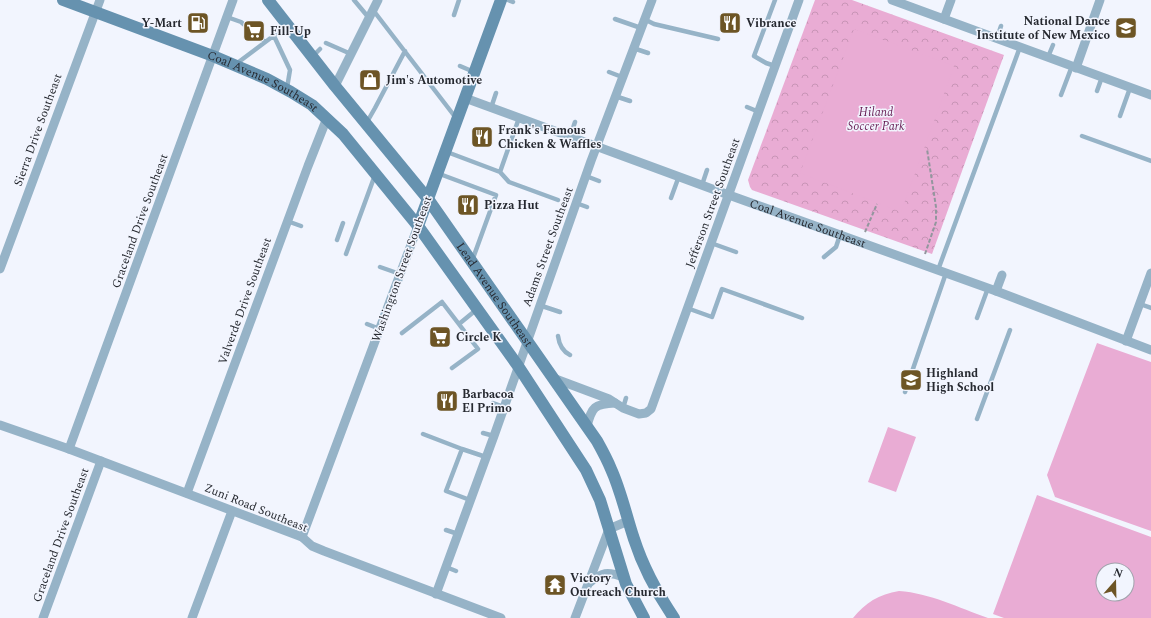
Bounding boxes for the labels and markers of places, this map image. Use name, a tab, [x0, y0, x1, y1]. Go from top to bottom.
fuel station icon: Y-Mart	[185, 10, 211, 36]
restaurant icon: Vibrance	[717, 10, 743, 36]
place label: National Dance Institute of New Mexico	[976, 12, 1110, 45]
place label: Y-Mart	[141, 14, 182, 33]
place label: Vibrance	[746, 14, 796, 33]
school or university icon: National Dance Institute of New Mexico	[1113, 15, 1139, 41]
supermarket icon: Fill-Up	[241, 18, 267, 44]
place label: Fill-Up	[270, 22, 311, 41]
shop icon: Jim's Automotive	[357, 67, 383, 93]
place label: Jim's Automotive	[386, 71, 482, 90]
place label: Frank's Famous Chicken & Waffles	[498, 121, 601, 154]
restaurant icon: Frank's Famous Chicken & Waffles	[469, 124, 495, 150]
restaurant icon: Pizza Hut	[455, 192, 481, 218]
place label: Pizza Hut	[484, 196, 539, 215]
supermarket icon: Circle K	[427, 324, 453, 350]
place label: Circle K	[456, 328, 502, 347]
place label: Highland High School	[926, 364, 994, 397]
school or university icon: Highland High School	[898, 367, 924, 393]
place label: Barbacoa El Primo	[462, 385, 514, 418]
restaurant icon: Barbacoa El Primo	[434, 388, 460, 414]
place label: Victory Outreach Church	[570, 569, 667, 602]
temple icon: Victory Outreach Church	[542, 572, 568, 598]

